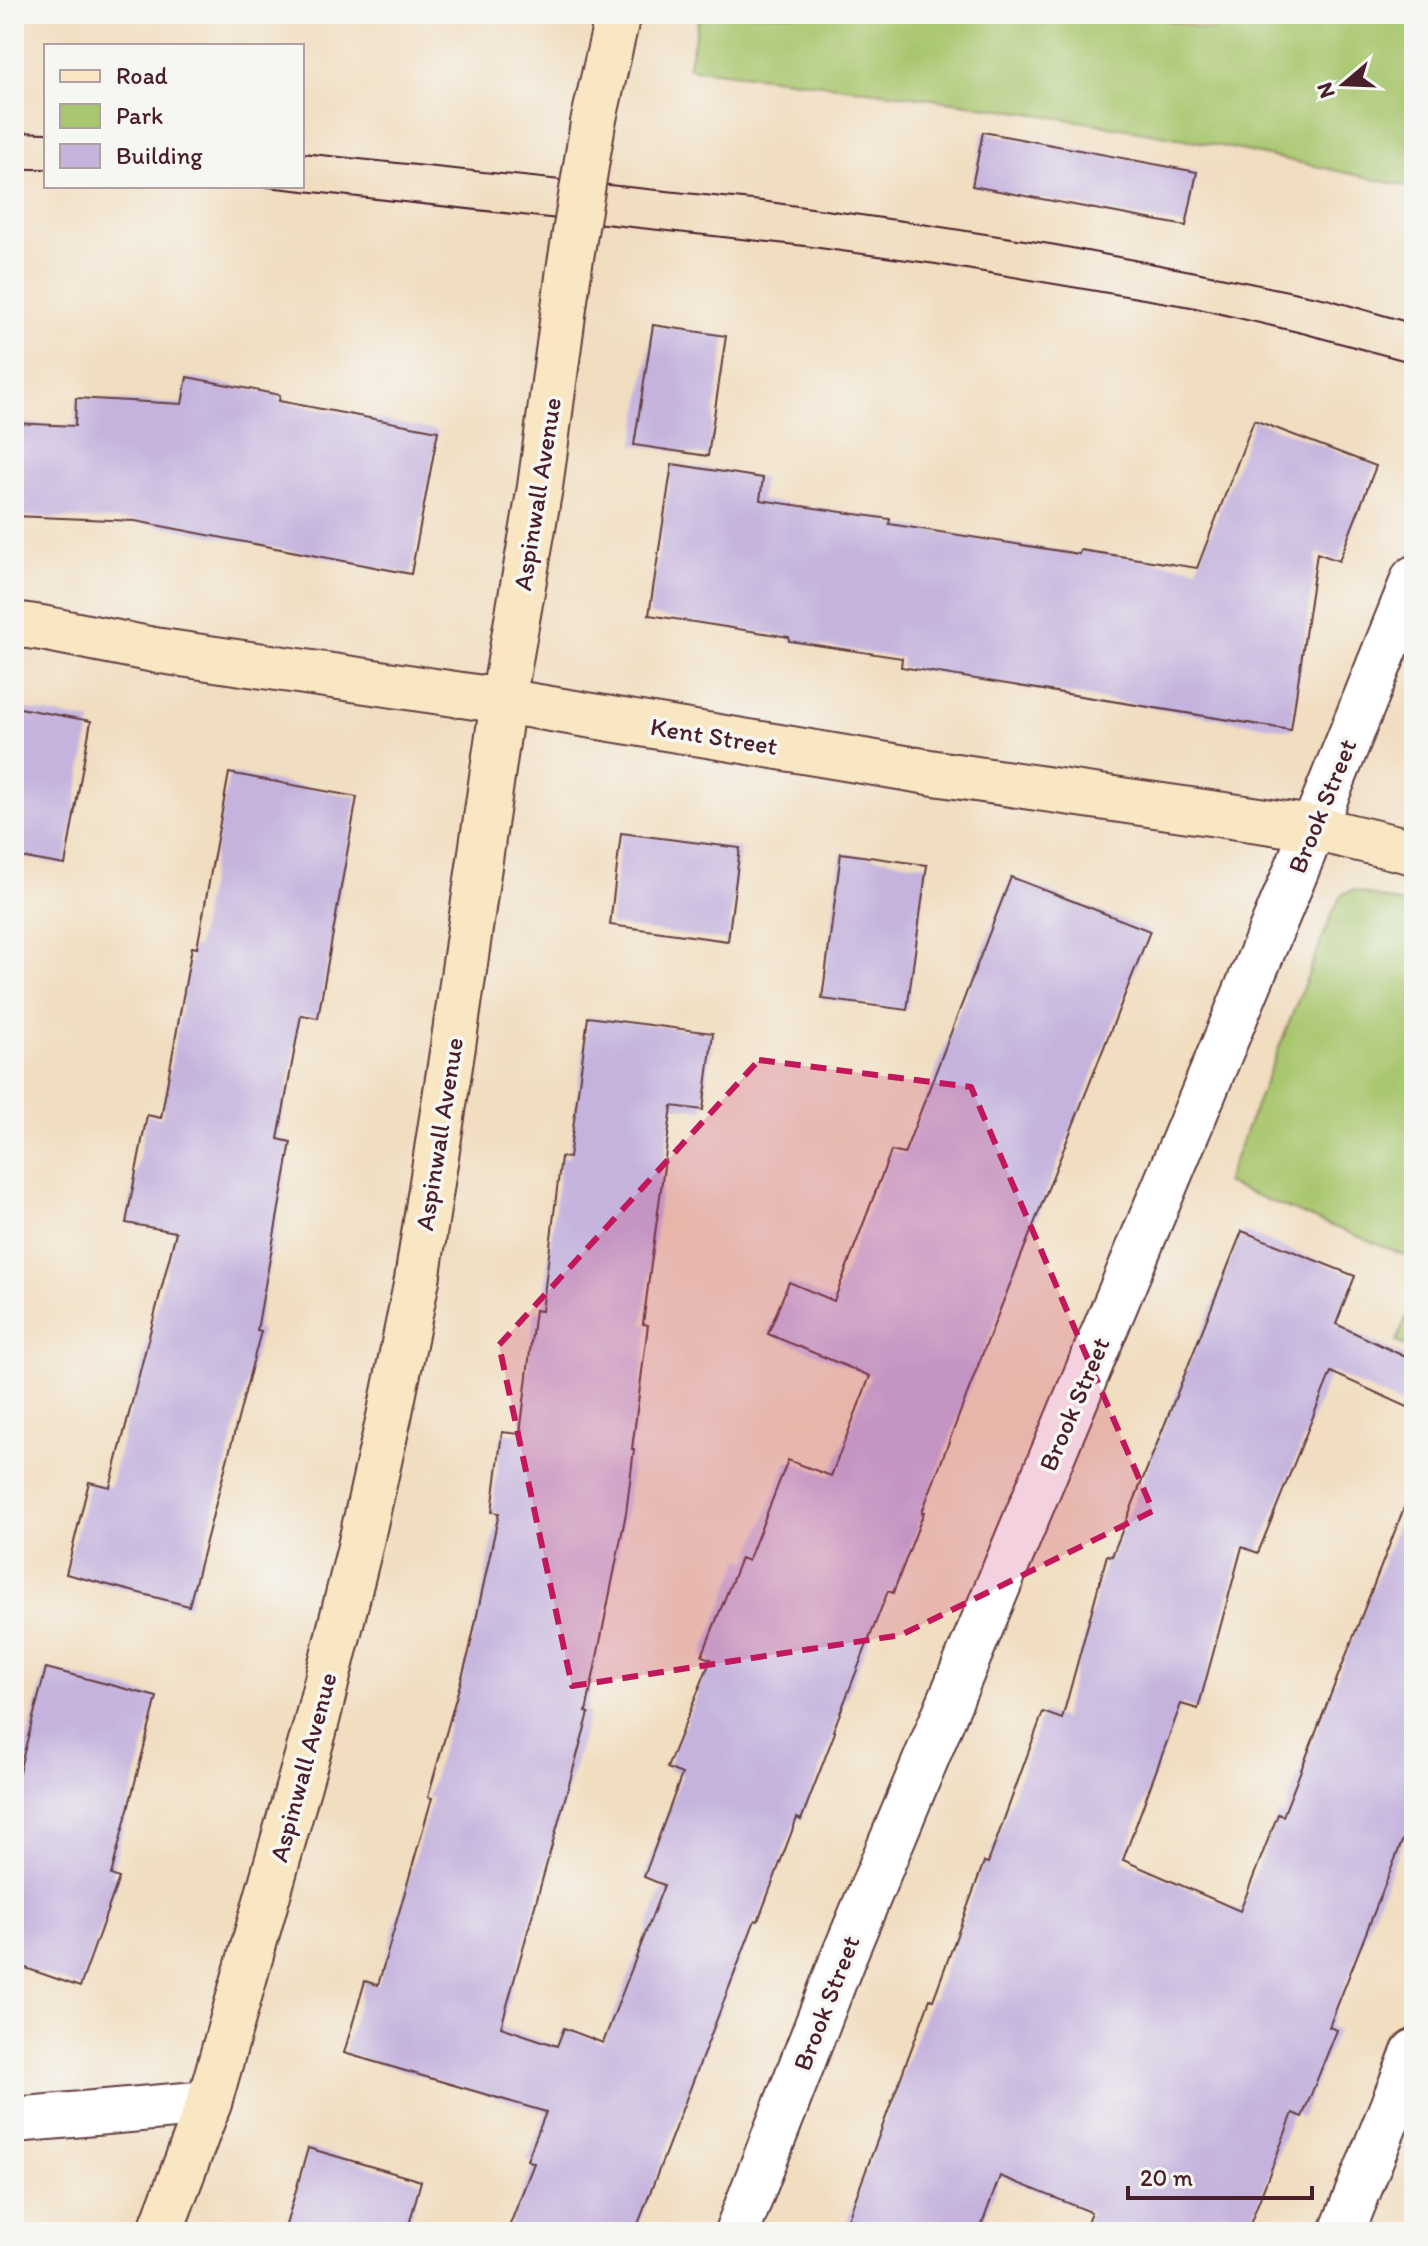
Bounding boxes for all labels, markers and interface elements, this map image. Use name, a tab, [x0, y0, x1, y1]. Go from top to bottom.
legend	[44, 44, 304, 188]
north arrow	[1304, 44, 1384, 124]
text: Road	[116, 61, 168, 90]
text: N	[1310, 79, 1341, 102]
text: Park	[116, 101, 163, 130]
text: Building	[116, 141, 203, 170]
street label: Aspinwall Avenue	[506, 395, 568, 593]
street label: Kent Street	[648, 710, 780, 762]
street label: Brook Street	[1281, 734, 1364, 878]
street label: Aspinwall Avenue	[408, 1035, 470, 1233]
street label: Brook Street	[1032, 1332, 1117, 1476]
street label: Aspinwall Avenue	[262, 1669, 344, 1865]
street label: Brook Street	[786, 1931, 866, 2075]
scale bar	[1128, 2150, 1312, 2200]
text: 20 m	[1140, 2163, 1193, 2192]

